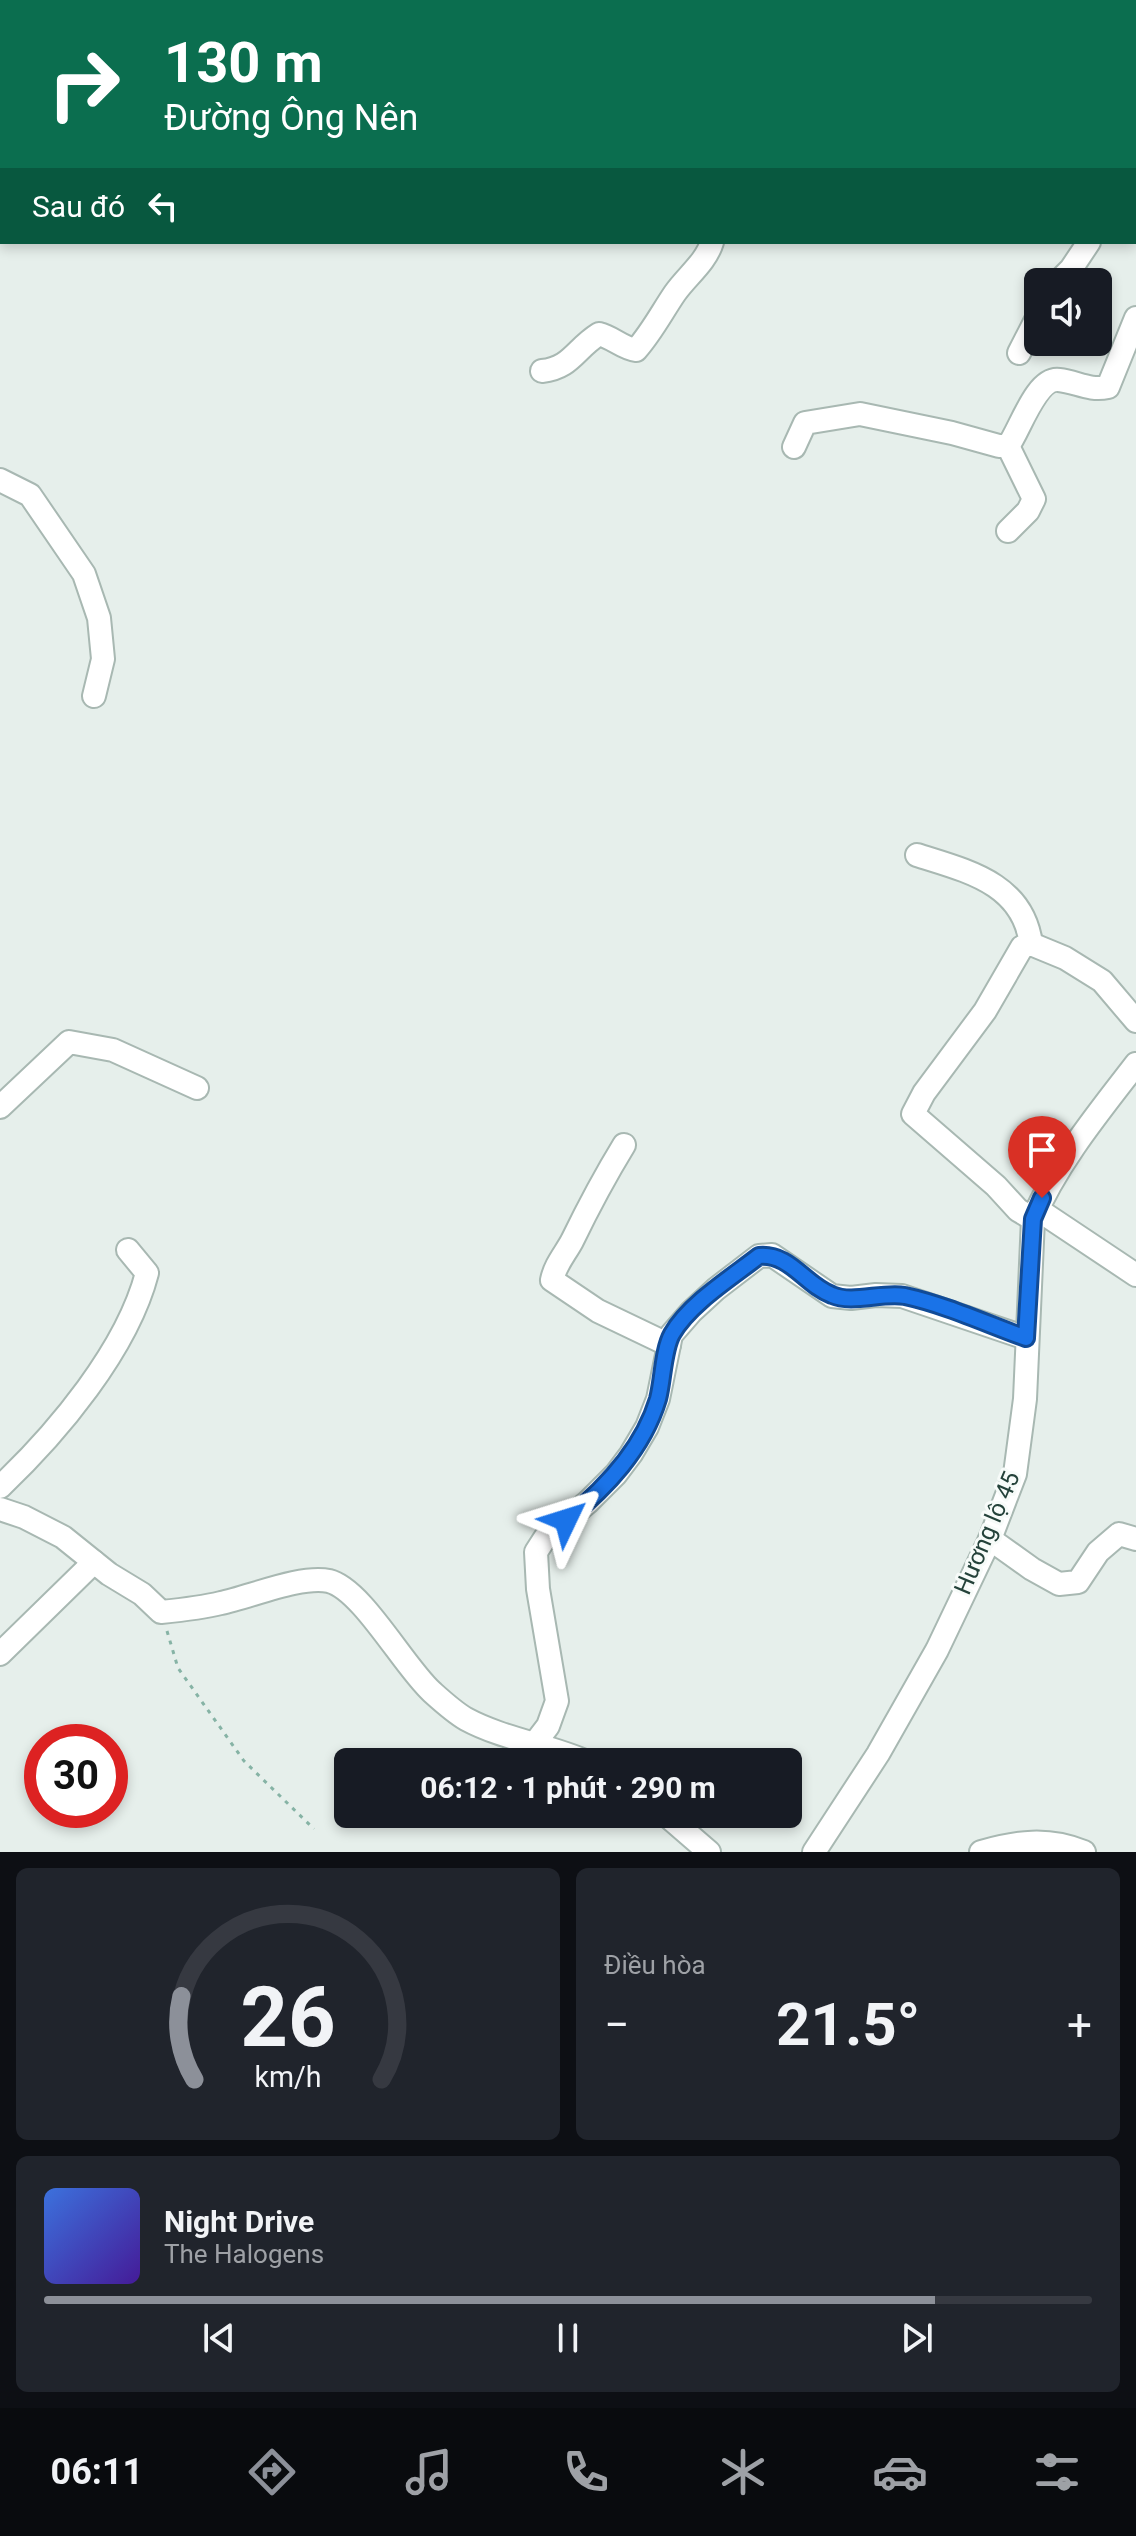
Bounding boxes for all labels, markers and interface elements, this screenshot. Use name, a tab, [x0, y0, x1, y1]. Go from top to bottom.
text: 130 m	[164, 30, 323, 96]
icon: right	[32, 32, 136, 136]
text: Đường Ông Nên	[164, 97, 418, 139]
icon: left	[141, 184, 185, 228]
text: Sau đó	[32, 189, 125, 224]
map controls	[1024, 268, 1112, 356]
button: sound	[1024, 268, 1112, 356]
pin	[1008, 1116, 1076, 1198]
icon: arrive	[1020, 1128, 1064, 1172]
street label: Hương lộ 45	[949, 1467, 1025, 1599]
position arrow	[524, 1478, 608, 1562]
speed limit sign: 30	[24, 1724, 128, 1828]
text: 06:12 · 1 phút · 290 m	[420, 1770, 716, 1805]
text: Điều hòa	[604, 1950, 706, 1980]
text: 26	[240, 1969, 336, 2066]
text: 21.5°	[776, 1989, 920, 2060]
text: −	[604, 1999, 629, 2051]
text: +	[1067, 1999, 1092, 2051]
text: km/h	[254, 2060, 322, 2094]
text: Night Drive	[164, 2204, 314, 2239]
text: The Halogens	[164, 2239, 324, 2269]
icon: previous	[197, 2316, 241, 2360]
icon: pause	[546, 2316, 590, 2360]
icon: next	[895, 2316, 939, 2360]
icon: directions	[244, 2444, 300, 2500]
icon: music	[401, 2444, 457, 2500]
icon: phone	[558, 2444, 614, 2500]
icon: climate	[715, 2444, 771, 2500]
icon: car	[872, 2444, 928, 2500]
icon: filters	[1029, 2444, 1085, 2500]
text: 06:11	[51, 2451, 143, 2493]

